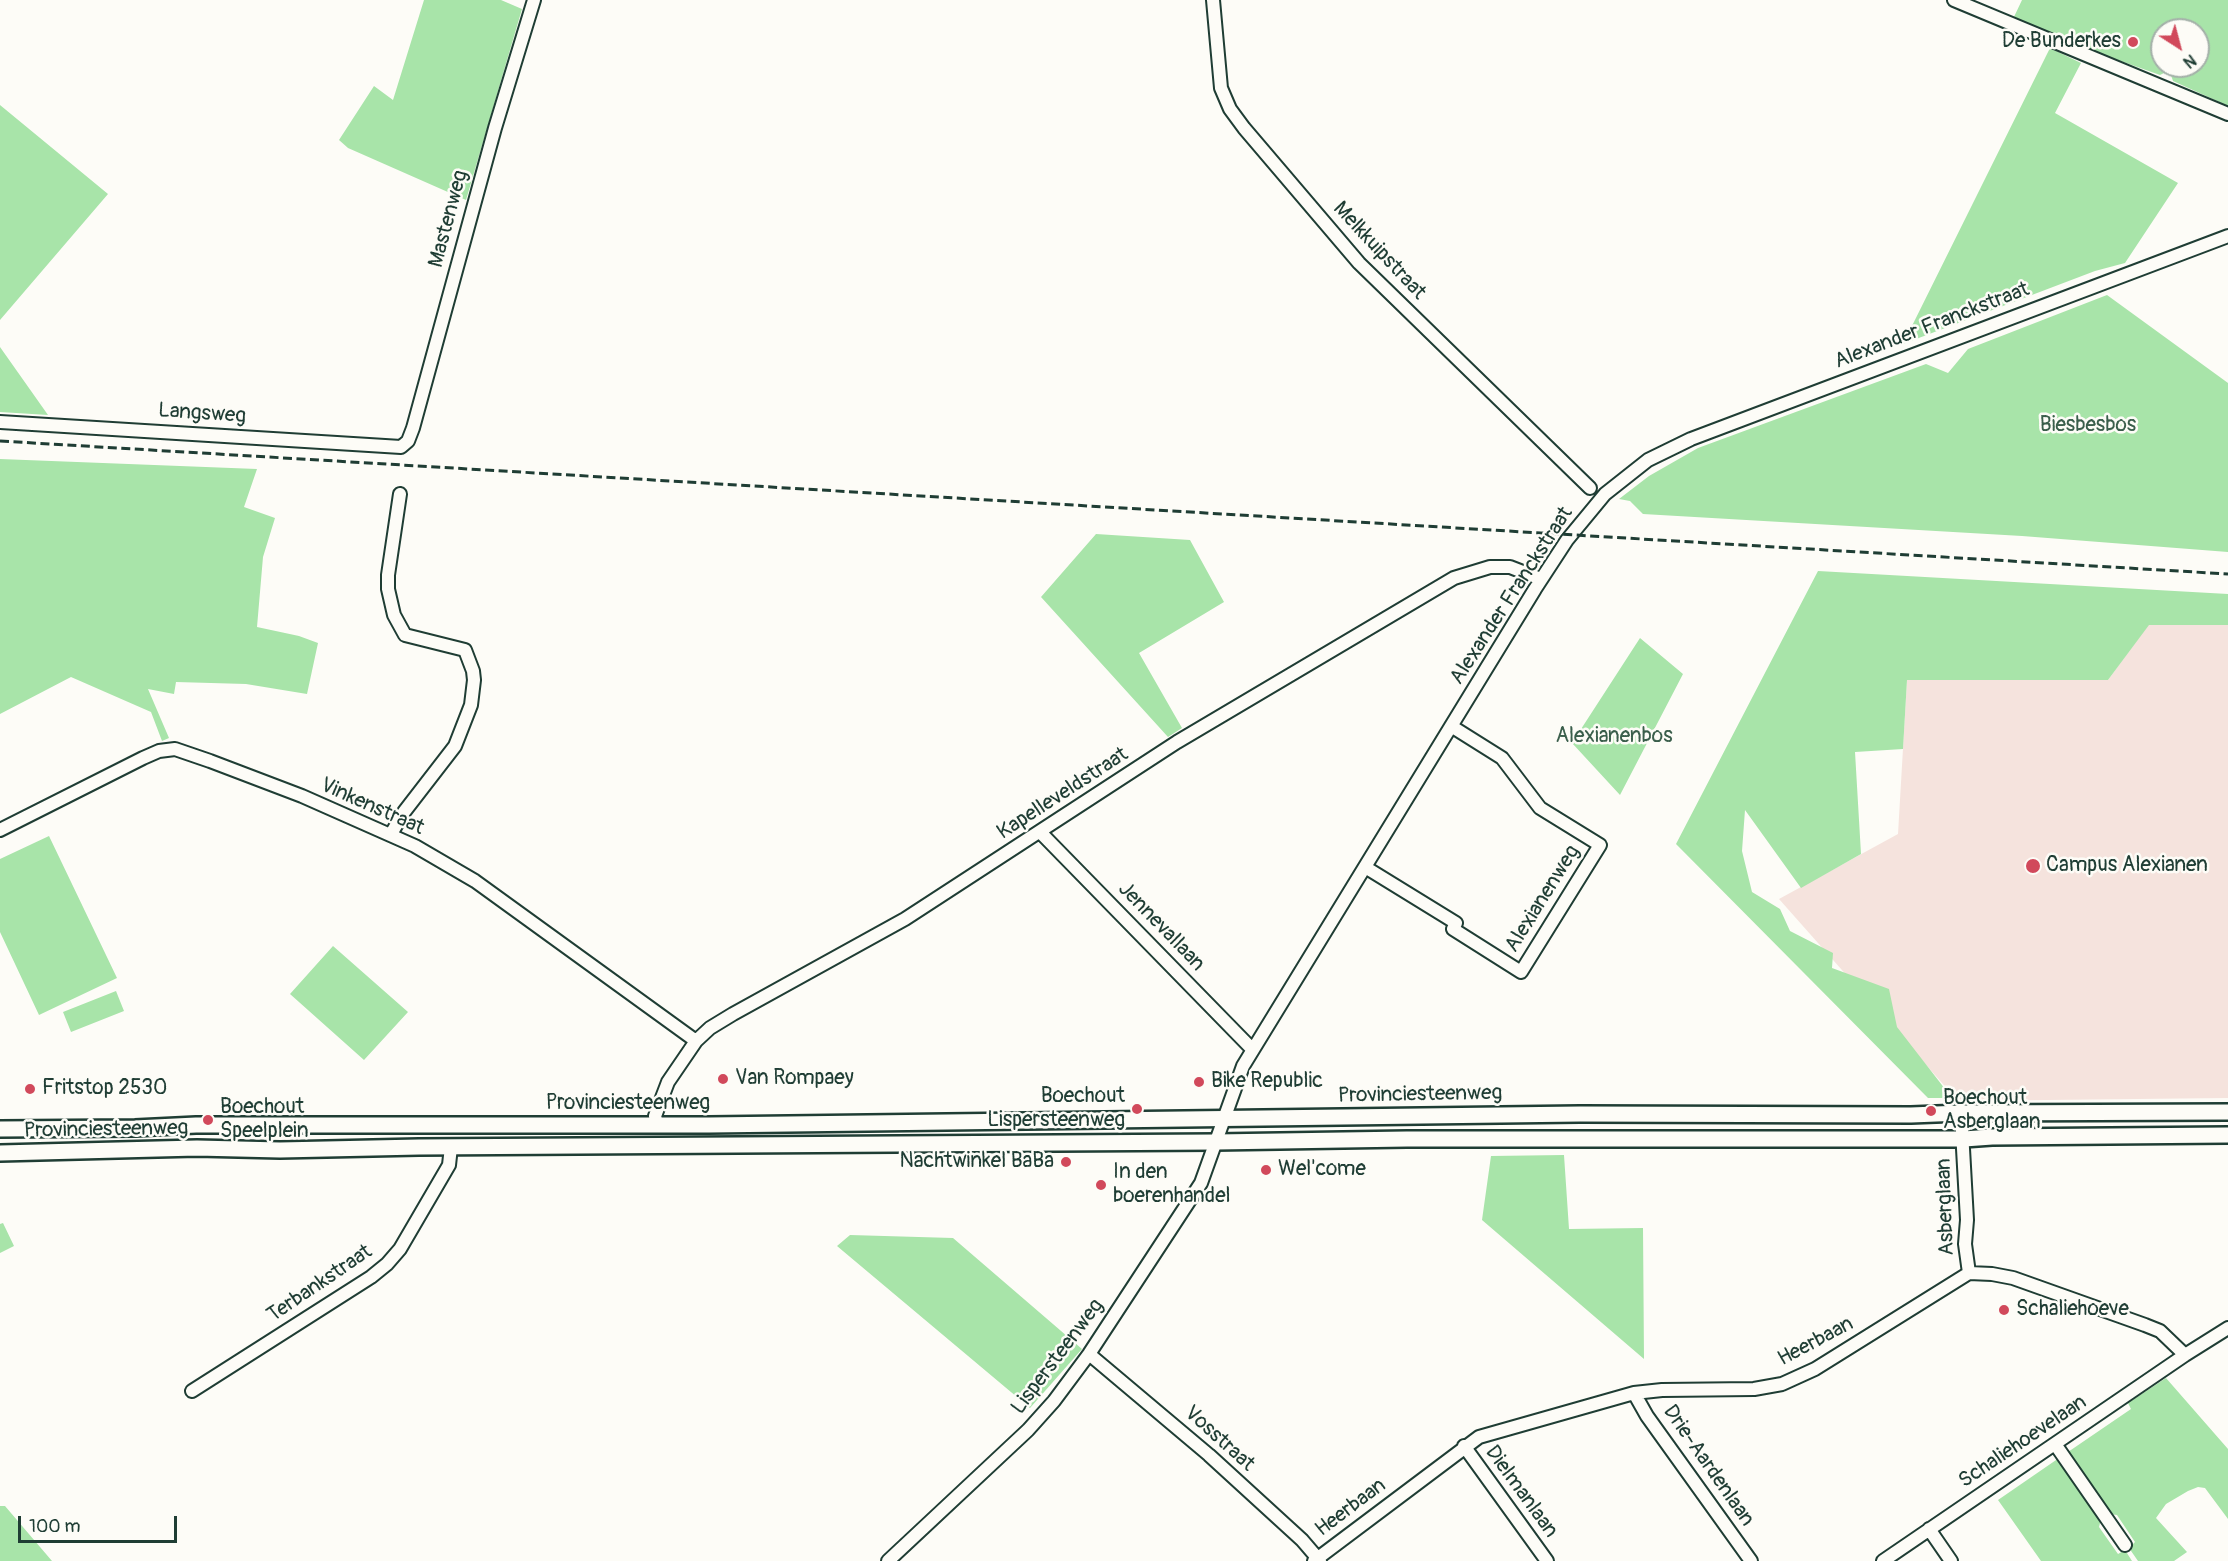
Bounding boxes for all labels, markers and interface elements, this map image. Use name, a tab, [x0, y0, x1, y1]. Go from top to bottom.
north arrow	[2150, 18, 2210, 78]
place label: De Bunderkes	[2002, 29, 2121, 55]
marker: De Bunderkes	[2126, 35, 2140, 49]
text: N	[2179, 50, 2200, 72]
street label: Mastenweg	[424, 168, 474, 270]
street label: Melkkuipstraat	[1327, 197, 1431, 305]
street label: Alexander Franckstraat	[1831, 277, 2033, 375]
street label: Langsweg	[157, 398, 247, 430]
park label: Biesbesbos	[2040, 413, 2136, 439]
street label: Alexander Franckstraat	[1445, 502, 1579, 690]
park label: Alexianenbos	[1555, 724, 1673, 750]
street label: Kapelleveldstraat	[993, 742, 1133, 846]
street label: Vinkenstraat	[316, 773, 428, 841]
street label: Alexianenweg	[1500, 841, 1586, 957]
place label: Campus Alexianen	[2046, 853, 2208, 879]
marker: Campus Alexianen	[2024, 857, 2042, 875]
street label: Jennevallaan	[1112, 877, 1210, 977]
place label: Van Rompaey	[735, 1066, 854, 1092]
place label: Bike Republic	[1211, 1069, 1323, 1095]
marker: Van Rompaey	[716, 1072, 730, 1086]
marker: Bike Republic	[1192, 1075, 1206, 1089]
place label: Fritstop 2530	[42, 1076, 167, 1102]
street label: Provinciesteenweg	[1338, 1081, 1502, 1109]
marker: Fritstop 2530	[23, 1082, 37, 1096]
place label: Boechout Lispersteenweg	[987, 1084, 1125, 1134]
place label: Boechout Asberglaan	[1943, 1086, 2041, 1136]
street label: Provinciesteenweg	[546, 1091, 710, 1117]
place label: Boechout Speelplein	[220, 1095, 309, 1145]
marker: Boechout Lispersteenweg	[1130, 1102, 1144, 1116]
marker: Boechout Asberglaan	[1924, 1104, 1938, 1118]
marker: Boechout Speelplein	[201, 1113, 215, 1127]
street label: Provinciesteenweg	[24, 1116, 188, 1144]
place label: Nachtwinkel BaBa	[900, 1149, 1054, 1175]
marker: Nachtwinkel BaBa	[1059, 1155, 1073, 1169]
place label: Wel'come	[1278, 1157, 1366, 1183]
street label: Asberglaan	[1932, 1158, 1960, 1256]
place label: In den boerenhandel	[1113, 1160, 1231, 1210]
marker: Wel'come	[1259, 1163, 1273, 1177]
marker: In den boerenhandel	[1094, 1178, 1108, 1192]
street label: Terbankstraat	[263, 1240, 377, 1328]
street label: Lispersteenweg	[1006, 1294, 1110, 1420]
place label: Schaliehoeve	[2016, 1297, 2129, 1323]
marker: Schaliehoeve	[1997, 1303, 2011, 1317]
street label: Heerbaan	[1774, 1312, 1858, 1372]
street label: Schaliehoevelaan	[1954, 1390, 2092, 1494]
street label: Vosstraat	[1179, 1401, 1259, 1477]
street label: Drie-Aardenlaan	[1657, 1401, 1759, 1531]
street label: Dielmanlaan	[1479, 1441, 1563, 1543]
street label: Heerbaan	[1311, 1473, 1391, 1543]
scale bar	[21, 1504, 180, 1542]
text: 100 m	[29, 1515, 81, 1538]

